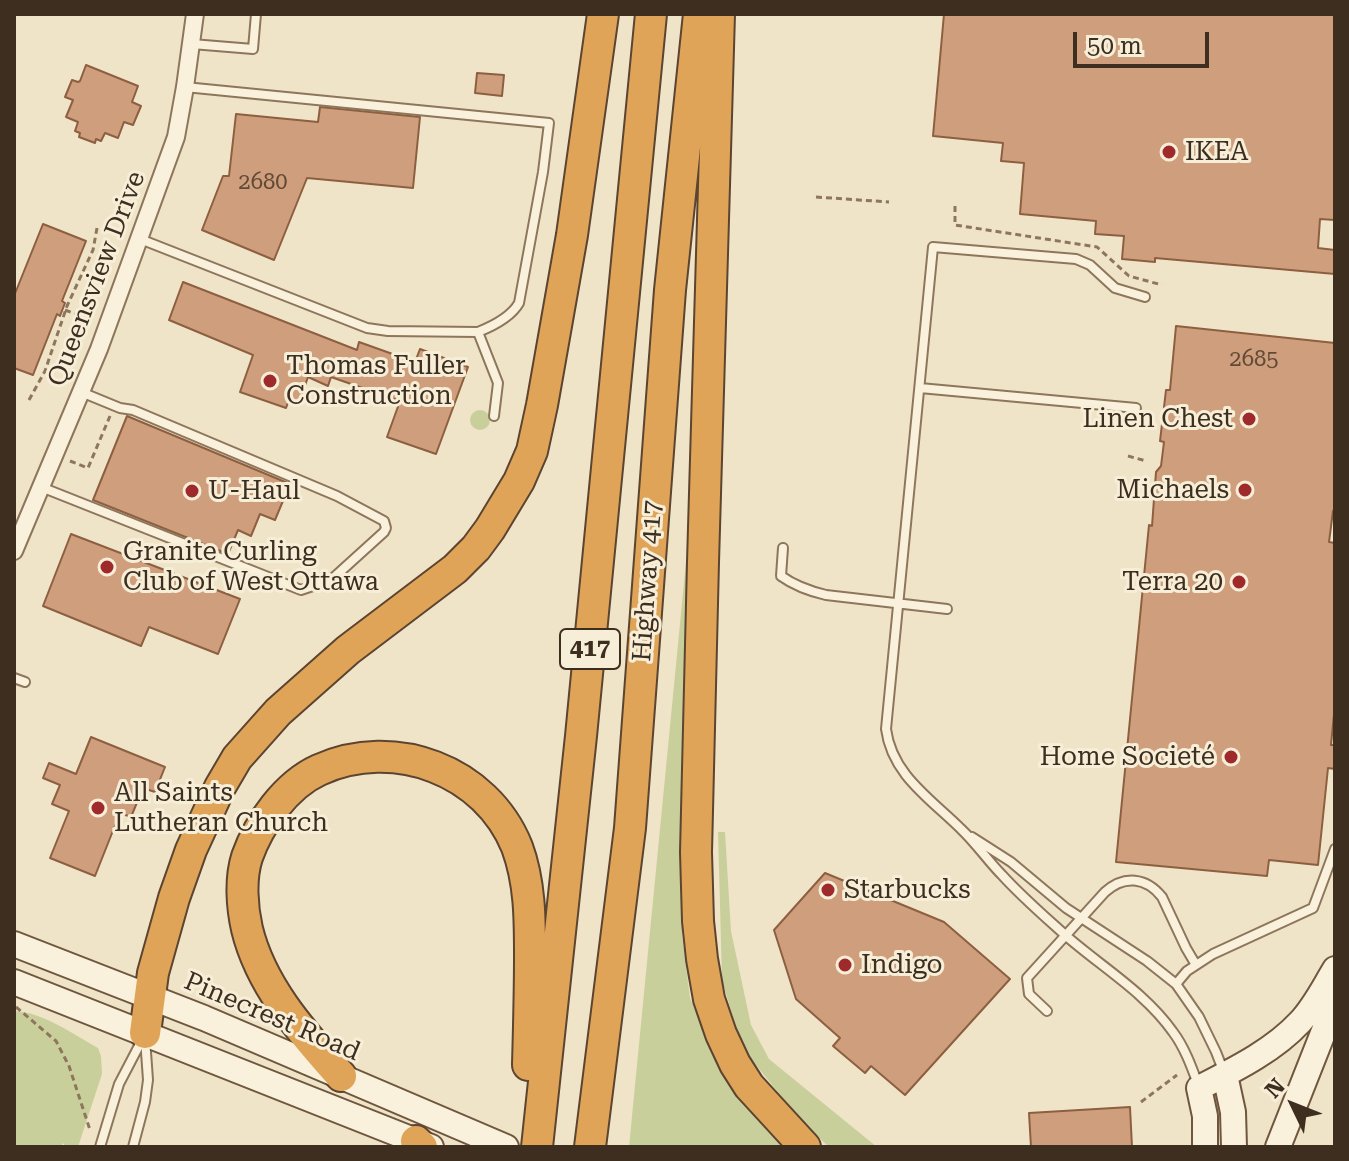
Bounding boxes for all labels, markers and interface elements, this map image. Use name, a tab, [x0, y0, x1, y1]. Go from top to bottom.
scale bar	[1077, 16, 1213, 66]
text: 50 m	[1087, 32, 1142, 60]
place label: IKEA	[1185, 136, 1249, 168]
marker: IKEA	[1160, 143, 1178, 161]
street label: Queensview Drive	[42, 167, 152, 391]
house number: 2680	[238, 170, 288, 196]
house number: 2685	[1229, 347, 1279, 373]
place label: Thomas Fuller Construction	[286, 350, 466, 412]
marker: Thomas Fuller Construction	[261, 372, 279, 390]
place label: Linen Chest	[1082, 403, 1233, 435]
marker: Linen Chest	[1240, 410, 1258, 428]
place label: Michaels	[1116, 474, 1229, 506]
place label: U-Haul	[208, 475, 300, 507]
marker: Michaels	[1236, 481, 1254, 499]
marker: U-Haul	[183, 482, 201, 500]
street label: Highway 417	[627, 499, 669, 663]
place label: Granite Curling Club of West Ottawa	[123, 536, 379, 598]
marker: Granite Curling Club of West Ottawa	[98, 558, 116, 576]
place label: Terra 20	[1122, 566, 1223, 598]
marker: Terra 20	[1230, 573, 1248, 591]
road number: 417	[560, 629, 620, 669]
place label: Home Societé	[1040, 741, 1215, 773]
marker: Home Societé	[1222, 748, 1240, 766]
place label: All Saints Lutheran Church	[114, 777, 328, 838]
marker: All Saints Lutheran Church	[89, 799, 107, 817]
place label: Starbucks	[844, 874, 971, 906]
marker: Starbucks	[819, 881, 837, 899]
place label: Indigo	[861, 949, 943, 981]
marker: Indigo	[836, 956, 854, 974]
street label: Pinecrest Road	[179, 966, 365, 1068]
north arrow	[1253, 1065, 1333, 1145]
text: N	[1260, 1074, 1290, 1103]

